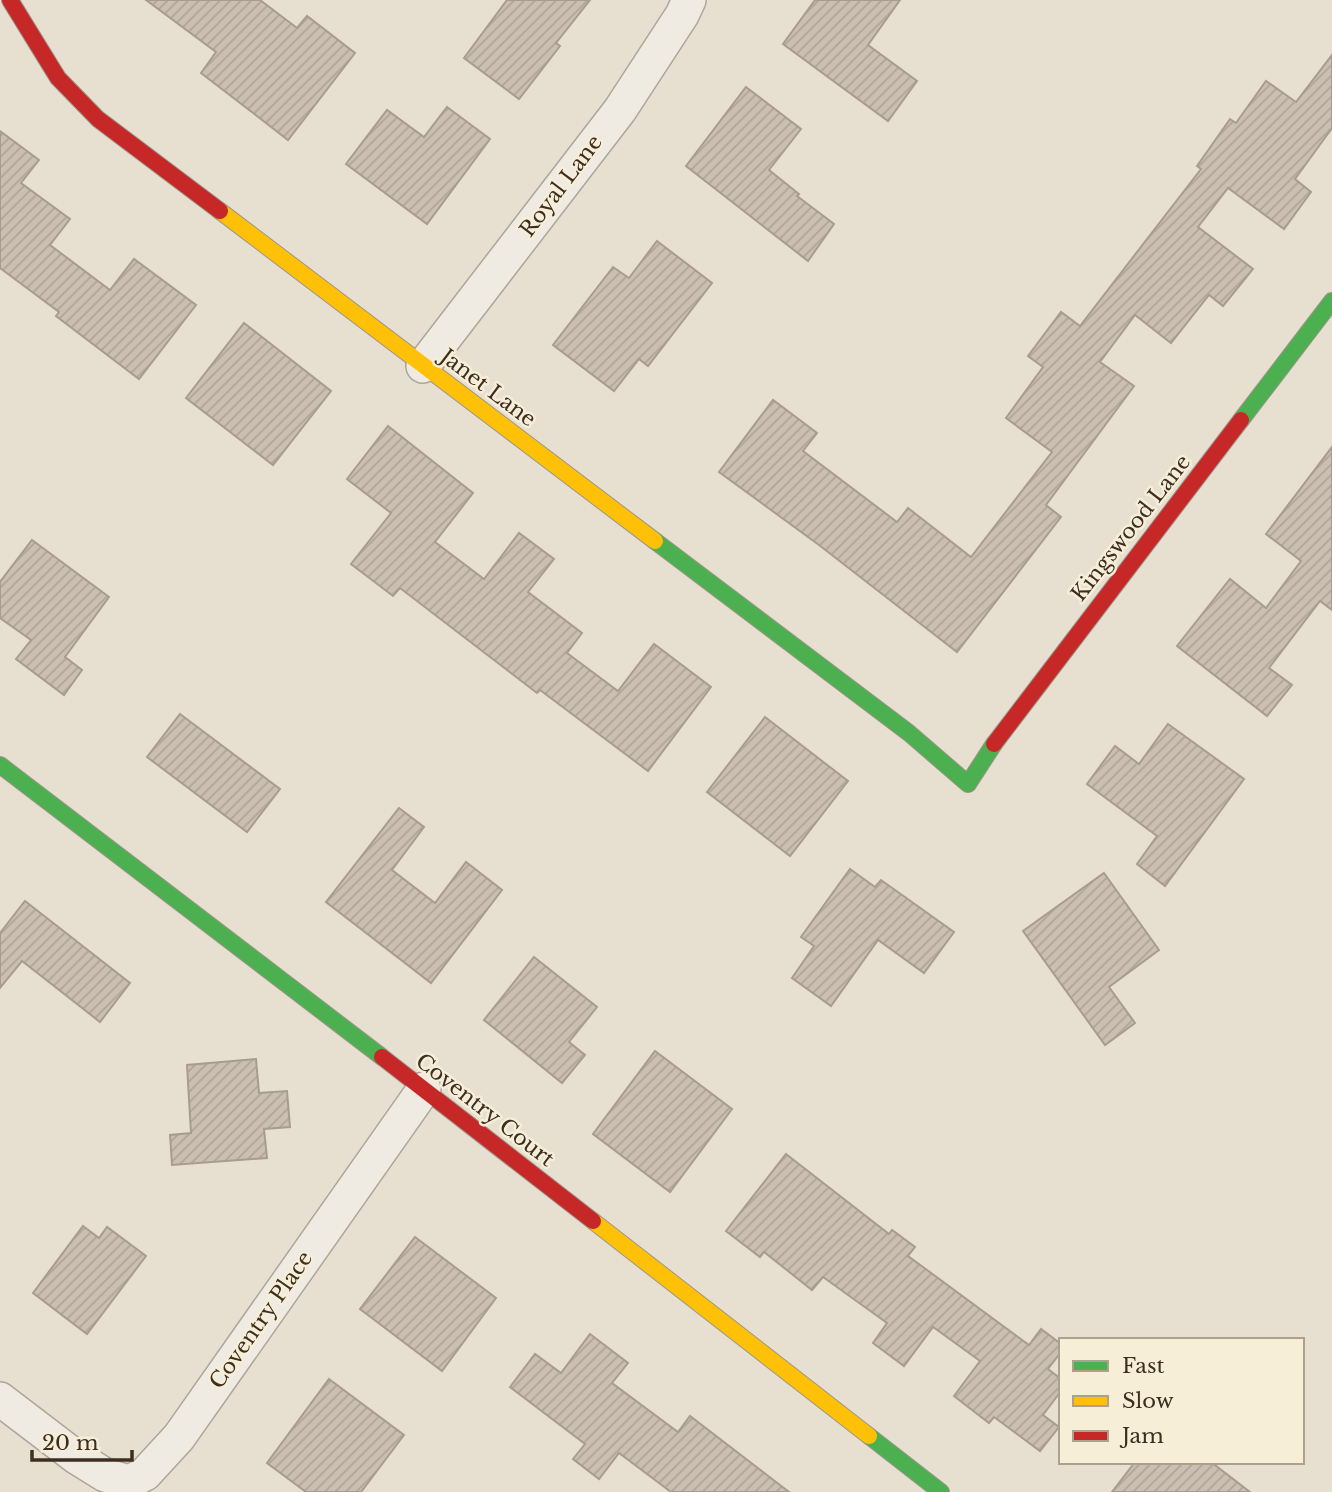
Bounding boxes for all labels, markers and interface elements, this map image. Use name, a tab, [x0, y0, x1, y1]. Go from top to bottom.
street label: Royal Lane	[514, 130, 608, 242]
street label: Janet Lane	[433, 342, 541, 432]
street label: Kingswood Lane	[1066, 450, 1196, 606]
street label: Coventry Court	[411, 1048, 559, 1172]
street label: Coventry Place	[204, 1246, 318, 1394]
legend	[1059, 1338, 1304, 1464]
text: Fast	[1122, 1353, 1164, 1379]
text: Slow	[1122, 1388, 1174, 1414]
scale bar	[32, 1418, 131, 1462]
text: Jam	[1119, 1423, 1164, 1449]
text: 20 m	[42, 1430, 99, 1456]

